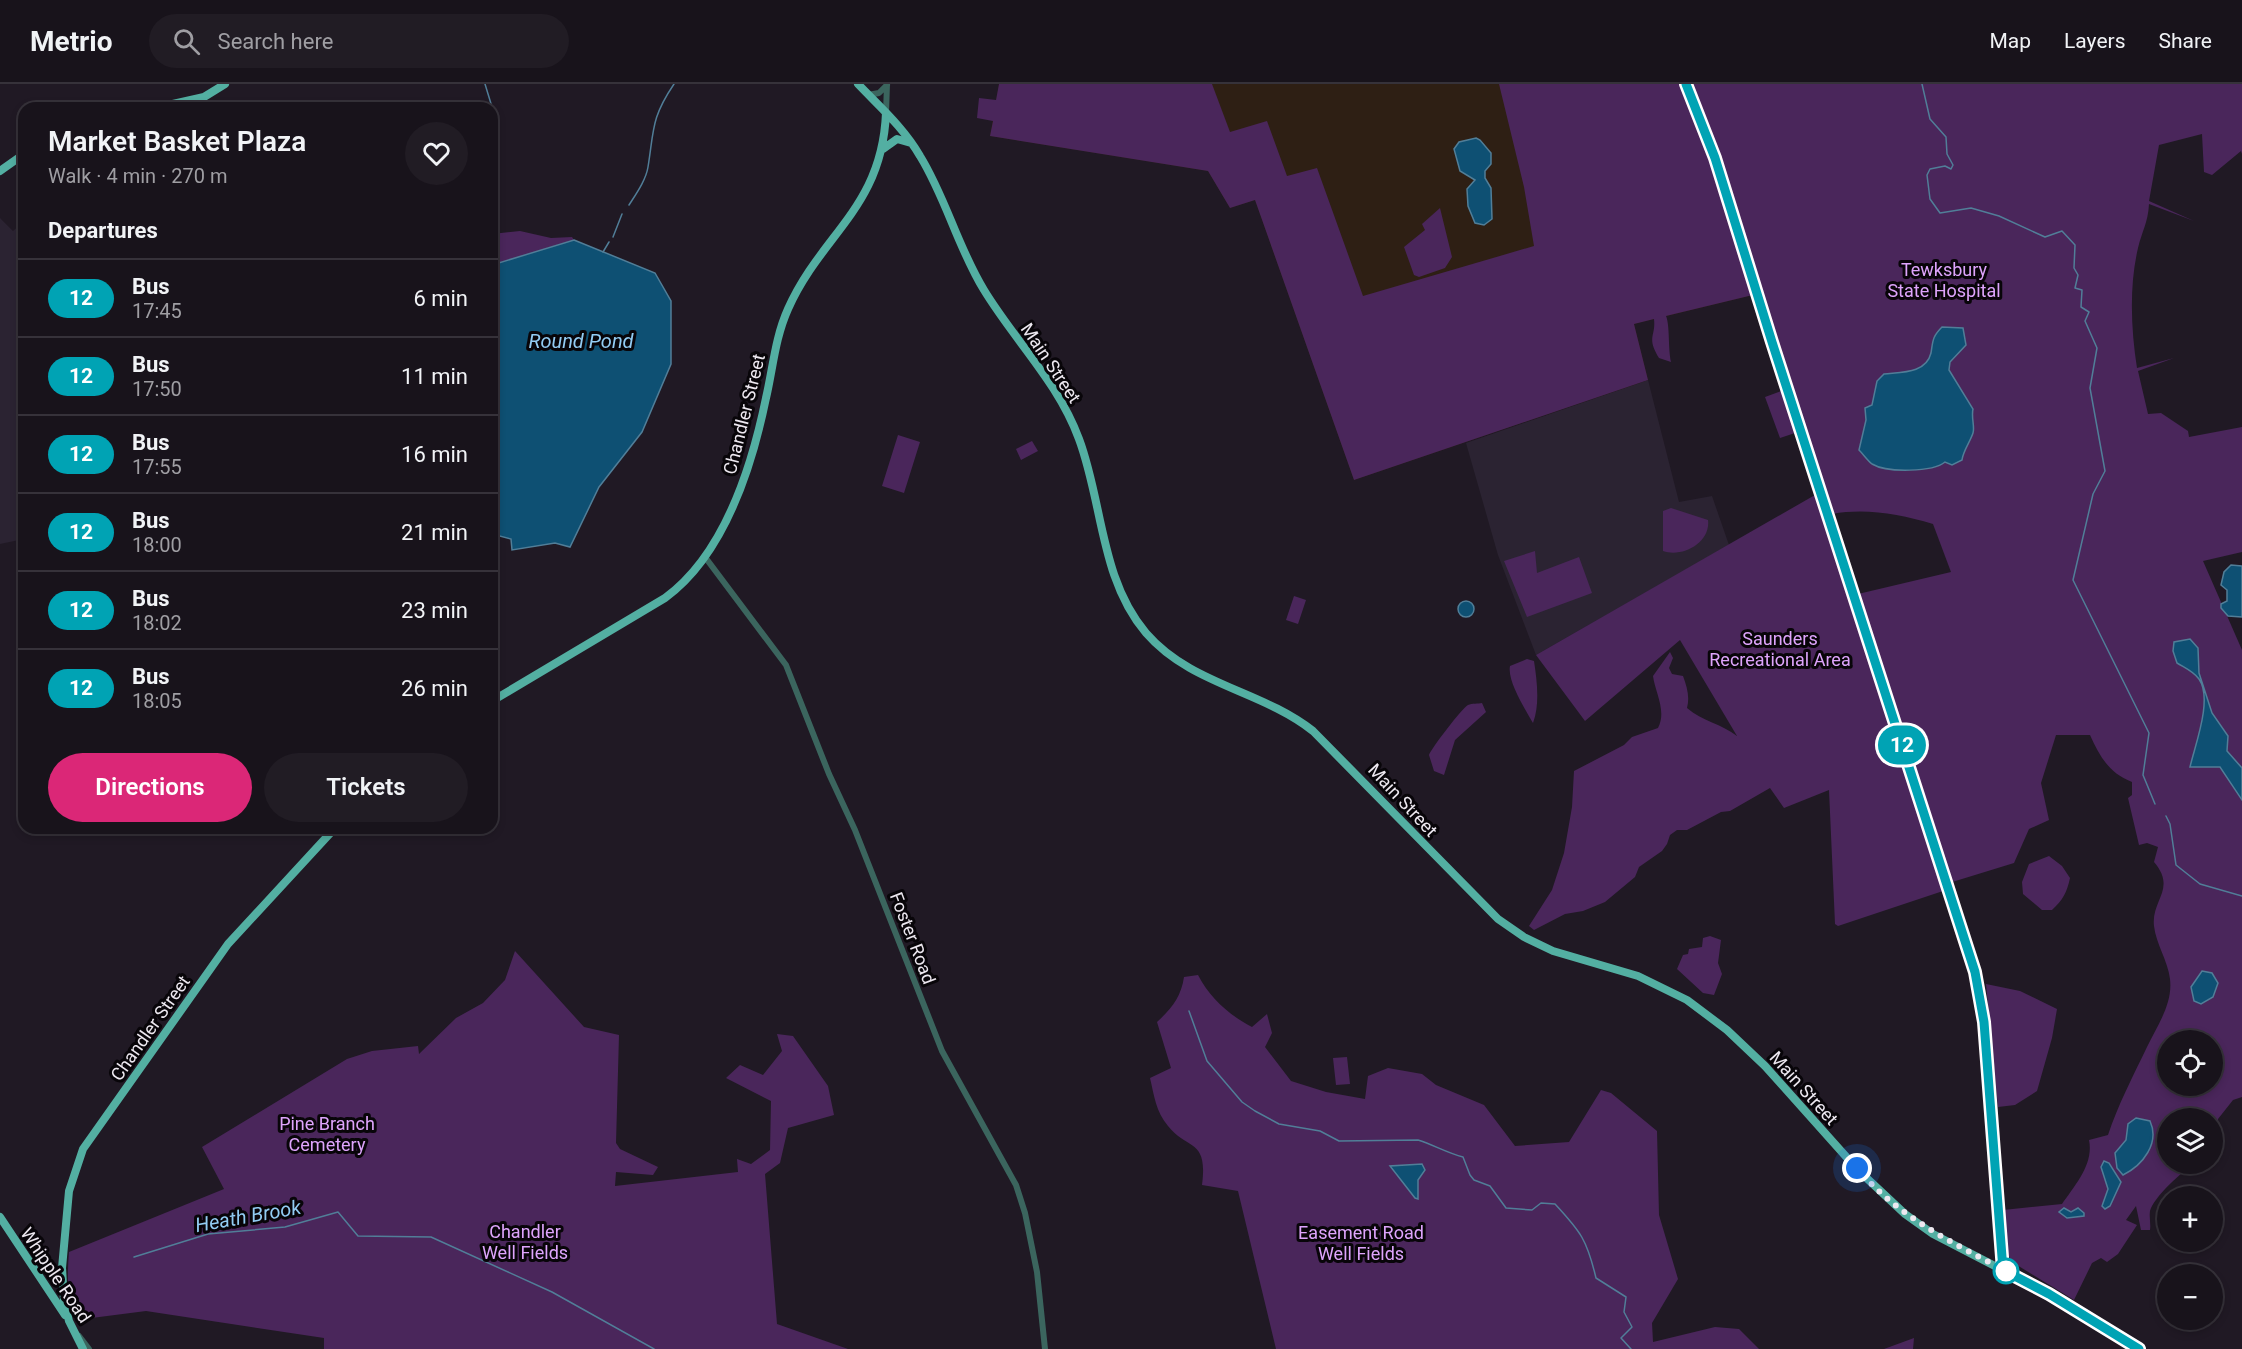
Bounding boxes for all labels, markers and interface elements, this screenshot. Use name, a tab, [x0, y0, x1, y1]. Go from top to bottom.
search box	[149, 14, 569, 68]
text: Metrio	[30, 25, 113, 58]
icon: search	[170, 25, 203, 58]
text: Search here	[218, 29, 333, 54]
text: Map	[1989, 29, 2031, 53]
text: Layers	[2064, 29, 2125, 53]
text: Share	[2158, 29, 2212, 53]
button: heart	[405, 122, 468, 185]
text: Market Basket Plaza	[48, 125, 306, 158]
text: Walk · 4 min · 270 m	[48, 164, 227, 188]
text: Departures	[48, 218, 158, 243]
park label: Tewksbury State Hospital	[1887, 259, 2001, 301]
text: Bus	[132, 274, 170, 299]
text: 12	[69, 286, 93, 310]
text: 6 min	[413, 286, 468, 311]
text: 17:45	[132, 299, 182, 323]
street label: Main Street	[1017, 319, 1085, 407]
water label: Round Pond	[528, 329, 635, 353]
street label: Chandler Street	[719, 351, 769, 476]
text: Bus	[132, 352, 170, 377]
text: 12	[69, 364, 93, 388]
text: 11 min	[401, 364, 468, 389]
text: 17:50	[132, 377, 182, 401]
text: Bus	[132, 430, 170, 455]
text: 12	[69, 442, 93, 466]
text: 16 min	[401, 442, 468, 467]
text: 17:55	[132, 455, 182, 479]
text: Bus	[132, 508, 170, 533]
text: 12	[69, 520, 93, 544]
text: 21 min	[401, 520, 468, 545]
text: 18:00	[132, 533, 182, 557]
text: Bus	[132, 586, 170, 611]
text: 12	[69, 598, 93, 622]
text: 23 min	[401, 598, 468, 623]
text: 18:02	[132, 611, 182, 635]
park label: Saunders Recreational Area	[1709, 628, 1851, 670]
text: Bus	[132, 664, 170, 689]
text: 12	[69, 676, 93, 700]
text: 26 min	[401, 676, 468, 701]
text: 18:05	[132, 689, 182, 713]
line badge: 12	[1875, 726, 1929, 764]
text: 12	[1890, 733, 1914, 757]
button: Directions	[48, 753, 252, 822]
button: Tickets	[264, 753, 468, 822]
street label: Main Street	[1364, 759, 1442, 841]
street label: Foster Road	[886, 889, 940, 987]
street label: Chandler Street	[106, 971, 194, 1085]
map controls	[2157, 1030, 2223, 1330]
button: locate	[2157, 1030, 2223, 1096]
street label: Main Street	[1765, 1047, 1843, 1129]
button: layers	[2157, 1108, 2223, 1174]
park label: Pine Branch Cemetery	[279, 1113, 375, 1155]
your location	[1842, 1153, 1872, 1183]
button: +	[2157, 1186, 2223, 1252]
water label: Heath Brook	[193, 1195, 304, 1237]
park label: Chandler Well Fields	[482, 1221, 568, 1263]
park label: Easement Road Well Fields	[1298, 1222, 1424, 1264]
street label: Whipple Road	[16, 1223, 96, 1327]
unlabelled marker	[1993, 1258, 2019, 1284]
button: −	[2157, 1264, 2223, 1330]

